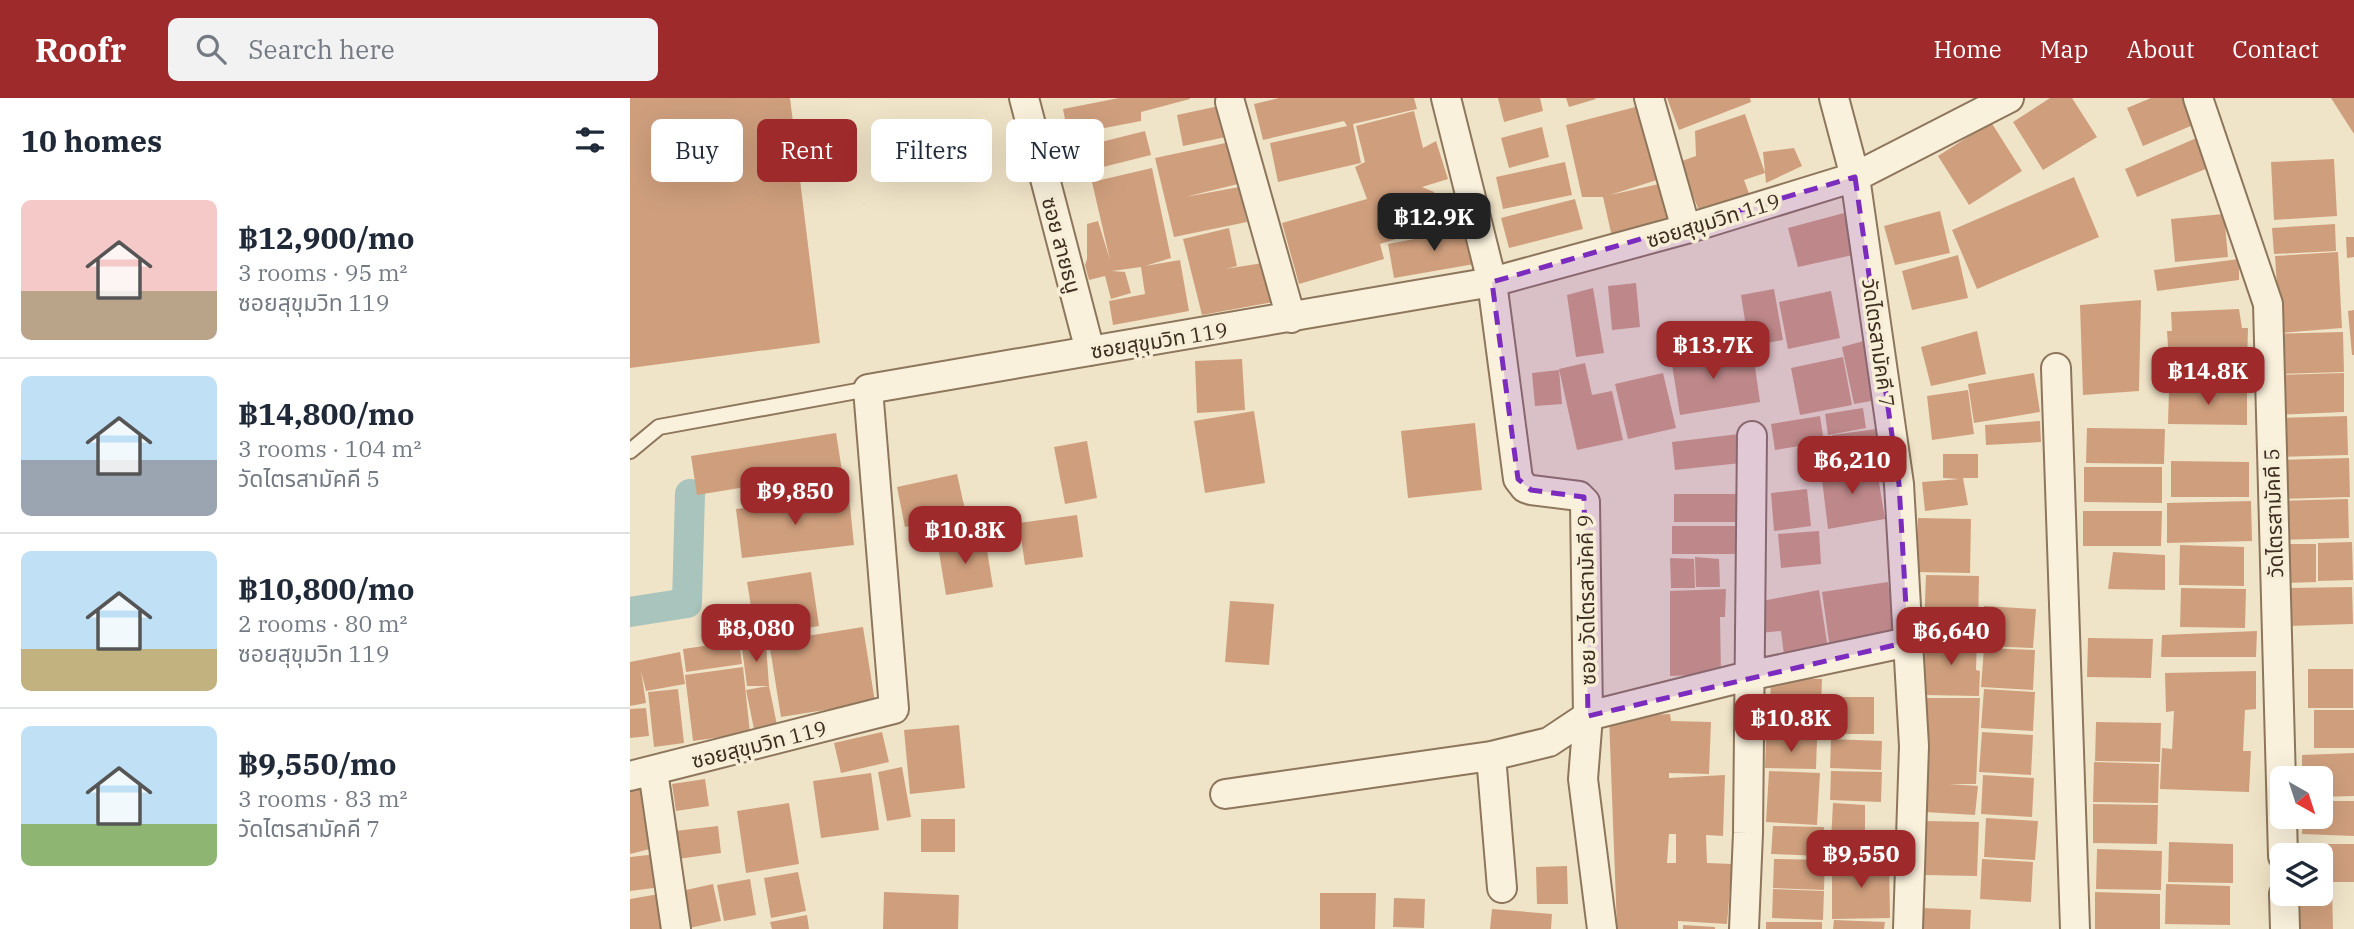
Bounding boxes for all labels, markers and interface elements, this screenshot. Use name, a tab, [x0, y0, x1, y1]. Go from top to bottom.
search box	[168, 18, 658, 81]
text: Roofr	[35, 28, 126, 71]
icon: search	[192, 30, 230, 68]
text: Search here	[248, 32, 395, 66]
text: Home	[1934, 33, 2002, 65]
text: Map	[2040, 33, 2088, 65]
text: About	[2126, 33, 2194, 65]
text: Contact	[2232, 33, 2319, 65]
chip: Buy	[651, 119, 743, 182]
chip: Rent	[757, 119, 857, 182]
chip: Filters	[871, 119, 992, 182]
chip: New	[1006, 119, 1104, 182]
text: 10 homes	[21, 121, 162, 160]
icon: filters	[571, 121, 609, 159]
street label: ซอยสุขุมวิท 119	[1643, 186, 1783, 254]
street label: ซอย สายธนู	[1036, 194, 1088, 296]
pin: ฿12.9K	[1377, 194, 1491, 253]
text: ฿12.9K	[1394, 201, 1474, 231]
text: ฿12,900/mo	[238, 218, 415, 257]
icon: home	[77, 228, 161, 312]
text: 3 rooms · 95 m²	[238, 257, 408, 287]
street label: วัดไตรสามัคคี 7	[1856, 277, 1902, 409]
text: ซอยสุขุมวิท 119	[238, 287, 390, 317]
street label: ซอยสุขุมวิท 119	[1088, 315, 1230, 365]
pin: ฿13.7K	[1656, 322, 1770, 381]
text: ฿13.7K	[1673, 329, 1753, 359]
pin: ฿14.8K	[2151, 348, 2265, 407]
text: ฿14.8K	[2168, 355, 2248, 385]
text: ฿14,800/mo	[238, 394, 415, 433]
icon: home	[77, 404, 161, 488]
text: 3 rooms · 104 m²	[238, 433, 421, 463]
pin: ฿6,210	[1795, 436, 1909, 496]
text: ฿6,210	[1813, 444, 1891, 474]
street label: วัดไตรสามัคคี 5	[2257, 448, 2289, 578]
text: วัดไตรสามัคคี 5	[238, 463, 380, 493]
pin: ฿9,850	[738, 468, 852, 527]
text: ฿9,850	[756, 475, 834, 505]
pin: ฿10.8K	[908, 506, 1022, 566]
text: ฿10.8K	[925, 514, 1005, 544]
street label: ซอย วัดไตรสามัคคี 9	[1571, 514, 1601, 686]
text: ฿10,800/mo	[238, 569, 415, 608]
icon: home	[77, 579, 161, 663]
pin: ฿8,080	[699, 604, 813, 664]
text: 2 rooms · 80 m²	[238, 608, 408, 638]
pin: ฿6,640	[1894, 608, 2008, 667]
text: ฿8,080	[717, 612, 795, 642]
text: ฿6,640	[1912, 615, 1990, 645]
text: ซอยสุขุมวิท 119	[238, 638, 390, 668]
pin: ฿10.8K	[1734, 694, 1848, 754]
text: ฿10.8K	[1751, 702, 1831, 732]
street label: ซอยสุขุมวิท 119	[688, 714, 830, 774]
text: ฿9,550/mo	[238, 744, 397, 783]
icon: home	[77, 754, 161, 838]
north arrow	[2270, 766, 2333, 830]
map controls	[2270, 766, 2333, 906]
text: 3 rooms · 83 m²	[238, 783, 408, 813]
text: วัดไตรสามัคคี 7	[238, 813, 380, 843]
pin: ฿9,550	[1804, 830, 1918, 890]
text: ฿9,550	[1822, 838, 1900, 868]
button: layers	[2270, 843, 2333, 906]

